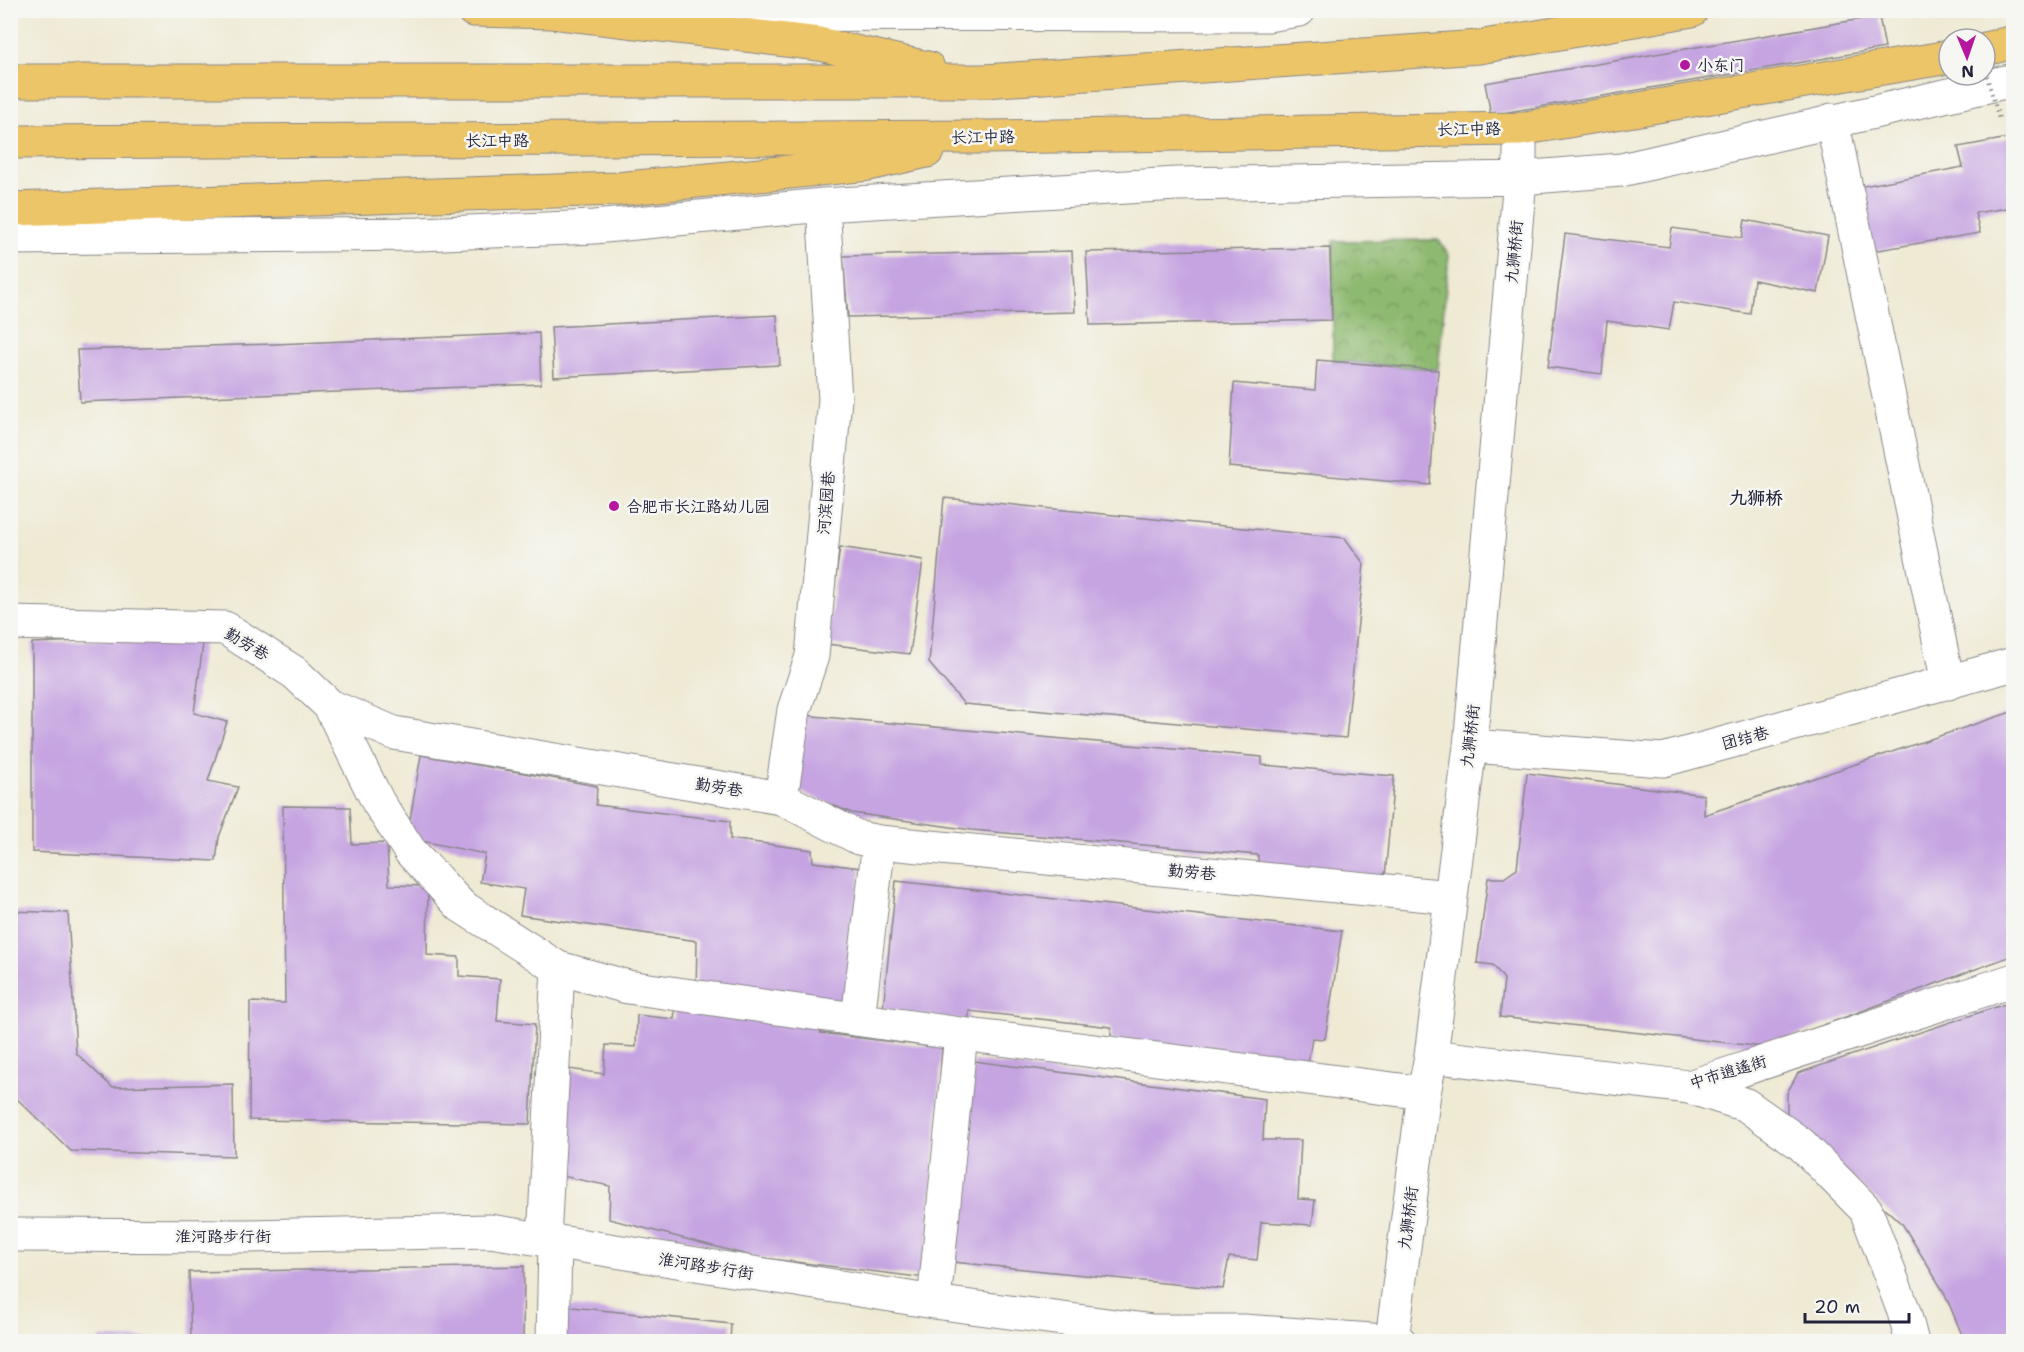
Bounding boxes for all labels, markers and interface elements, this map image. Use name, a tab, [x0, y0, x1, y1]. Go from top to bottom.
north arrow	[1937, 27, 1997, 87]
place label: 小东门	[1697, 55, 1745, 76]
marker: 小东门	[1678, 58, 1692, 72]
text: N	[1961, 61, 1974, 82]
street label: 长江中路	[1437, 118, 1501, 140]
street label: 长江中路	[951, 126, 1015, 148]
street label: 长江中路	[465, 130, 529, 151]
street label: 九狮桥街	[1501, 219, 1527, 285]
street label: 河滨园巷	[813, 470, 839, 536]
district label: 九狮桥	[1729, 486, 1783, 510]
place label: 合肥市长江路幼儿园	[626, 496, 770, 517]
marker: 合肥市长江路幼儿园	[607, 499, 621, 513]
street label: 勤劳巷	[221, 623, 273, 665]
street label: 九狮桥街	[1456, 703, 1484, 769]
street label: 团结巷	[1719, 722, 1771, 754]
street label: 勤劳巷	[694, 773, 744, 801]
street label: 勤劳巷	[1167, 859, 1217, 885]
street label: 中市逍遥街	[1687, 1050, 1769, 1094]
street label: 九狮桥街	[1394, 1185, 1422, 1251]
street label: 淮河路步行街	[175, 1226, 271, 1247]
street label: 淮河路步行街	[657, 1248, 755, 1284]
scale bar	[1805, 1286, 1908, 1324]
text: 20 m	[1814, 1295, 1860, 1319]

